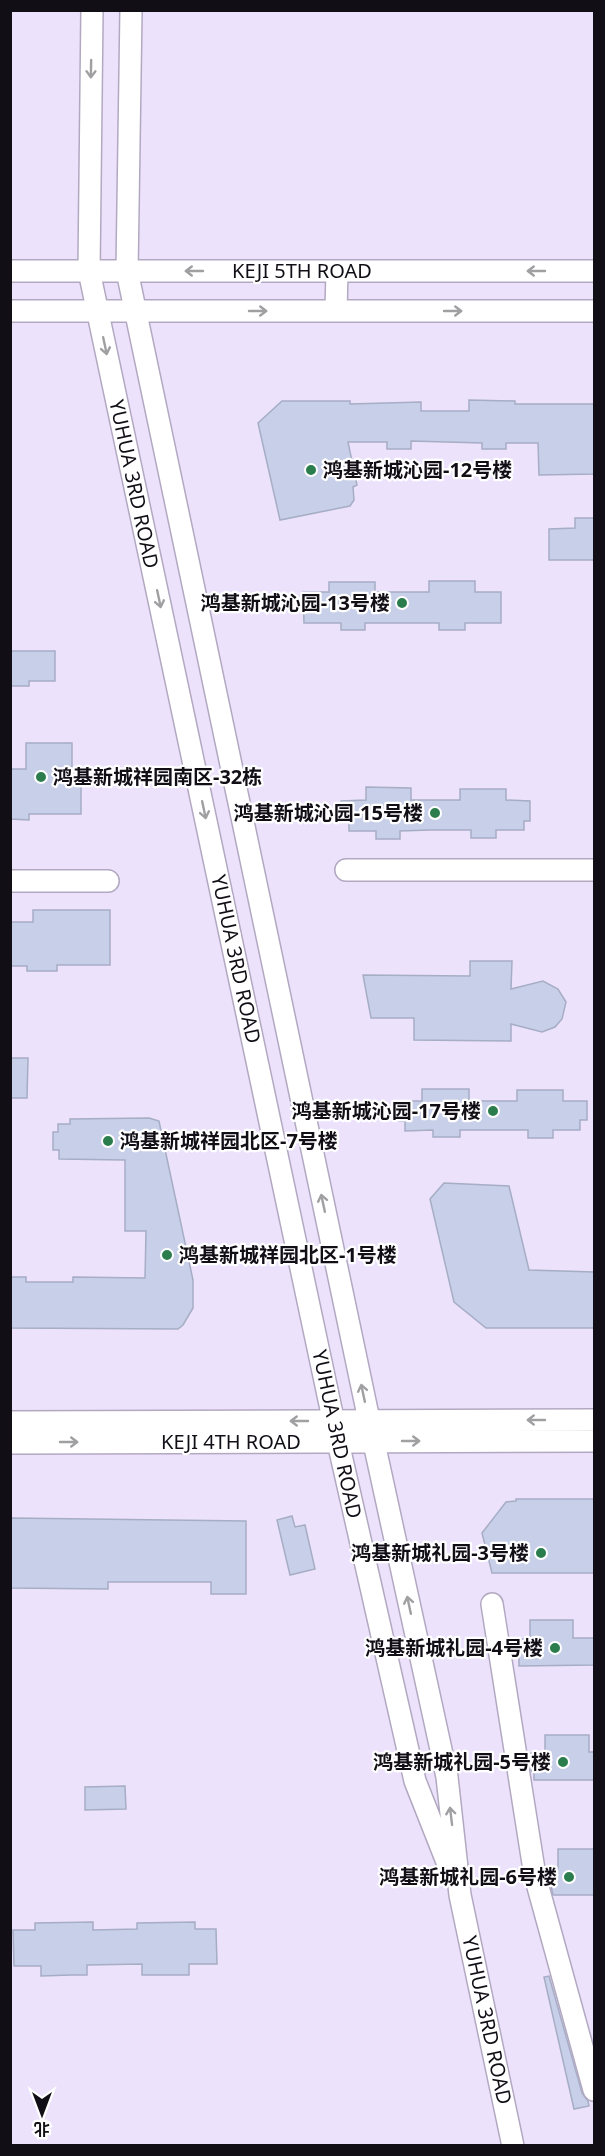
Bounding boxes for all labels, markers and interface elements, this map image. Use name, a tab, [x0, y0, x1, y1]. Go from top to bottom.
one-way arrow	[86, 58, 97, 78]
street label: KEJI 5TH ROAD	[232, 257, 372, 284]
one-way arrow	[185, 265, 205, 277]
one-way arrow	[527, 265, 547, 277]
one-way arrow	[247, 305, 267, 317]
one-way arrow	[442, 305, 462, 317]
one-way arrow	[100, 336, 111, 356]
street label: YUHUA 3RD ROAD	[103, 397, 166, 571]
place label: 鸿基新城沁园-12号楼	[323, 456, 512, 483]
marker: 鸿基新城沁园-12号楼	[304, 463, 318, 477]
one-way arrow	[154, 588, 165, 608]
place label: 鸿基新城沁园-13号楼	[201, 589, 390, 616]
marker: 鸿基新城沁园-13号楼	[395, 596, 409, 610]
place label: 鸿基新城祥园南区-32栋	[53, 763, 262, 790]
marker: 鸿基新城祥园南区-32栋	[34, 770, 48, 784]
place label: 鸿基新城沁园-15号楼	[234, 799, 423, 826]
one-way arrow	[199, 800, 210, 819]
marker: 鸿基新城沁园-15号楼	[428, 806, 442, 820]
street label: YUHUA 3RD ROAD	[205, 872, 268, 1046]
place label: 鸿基新城沁园-17号楼	[292, 1097, 481, 1124]
marker: 鸿基新城沁园-17号楼	[486, 1104, 500, 1118]
place label: 鸿基新城祥园北区-7号楼	[120, 1127, 338, 1154]
marker: 鸿基新城祥园北区-7号楼	[101, 1134, 115, 1148]
one-way arrow	[317, 1193, 328, 1213]
place label: 鸿基新城祥园北区-1号楼	[179, 1241, 397, 1268]
marker: 鸿基新城祥园北区-1号楼	[160, 1248, 174, 1262]
street label: YUHUA 3RD ROAD	[306, 1347, 369, 1521]
one-way arrow	[357, 1384, 368, 1404]
one-way arrow	[527, 1414, 547, 1426]
one-way arrow	[290, 1415, 310, 1427]
street label: KEJI 4TH ROAD	[161, 1428, 301, 1455]
one-way arrow	[400, 1435, 420, 1447]
one-way arrow	[58, 1436, 78, 1448]
place label: 鸿基新城礼园-3号楼	[351, 1539, 529, 1566]
marker: 鸿基新城礼园-3号楼	[534, 1546, 548, 1560]
one-way arrow	[403, 1595, 414, 1615]
place label: 鸿基新城礼园-4号楼	[365, 1634, 543, 1661]
marker: 鸿基新城礼园-4号楼	[548, 1641, 562, 1655]
place label: 鸿基新城礼园-5号楼	[373, 1748, 551, 1775]
marker: 鸿基新城礼园-5号楼	[556, 1755, 570, 1769]
one-way arrow	[445, 1807, 456, 1827]
place label: 鸿基新城礼园-6号楼	[379, 1863, 557, 1890]
marker: 鸿基新城礼园-6号楼	[562, 1870, 576, 1884]
street label: YUHUA 3RD ROAD	[456, 1933, 519, 2107]
north arrow	[12, 2084, 72, 2144]
text: 北	[34, 2118, 50, 2140]

